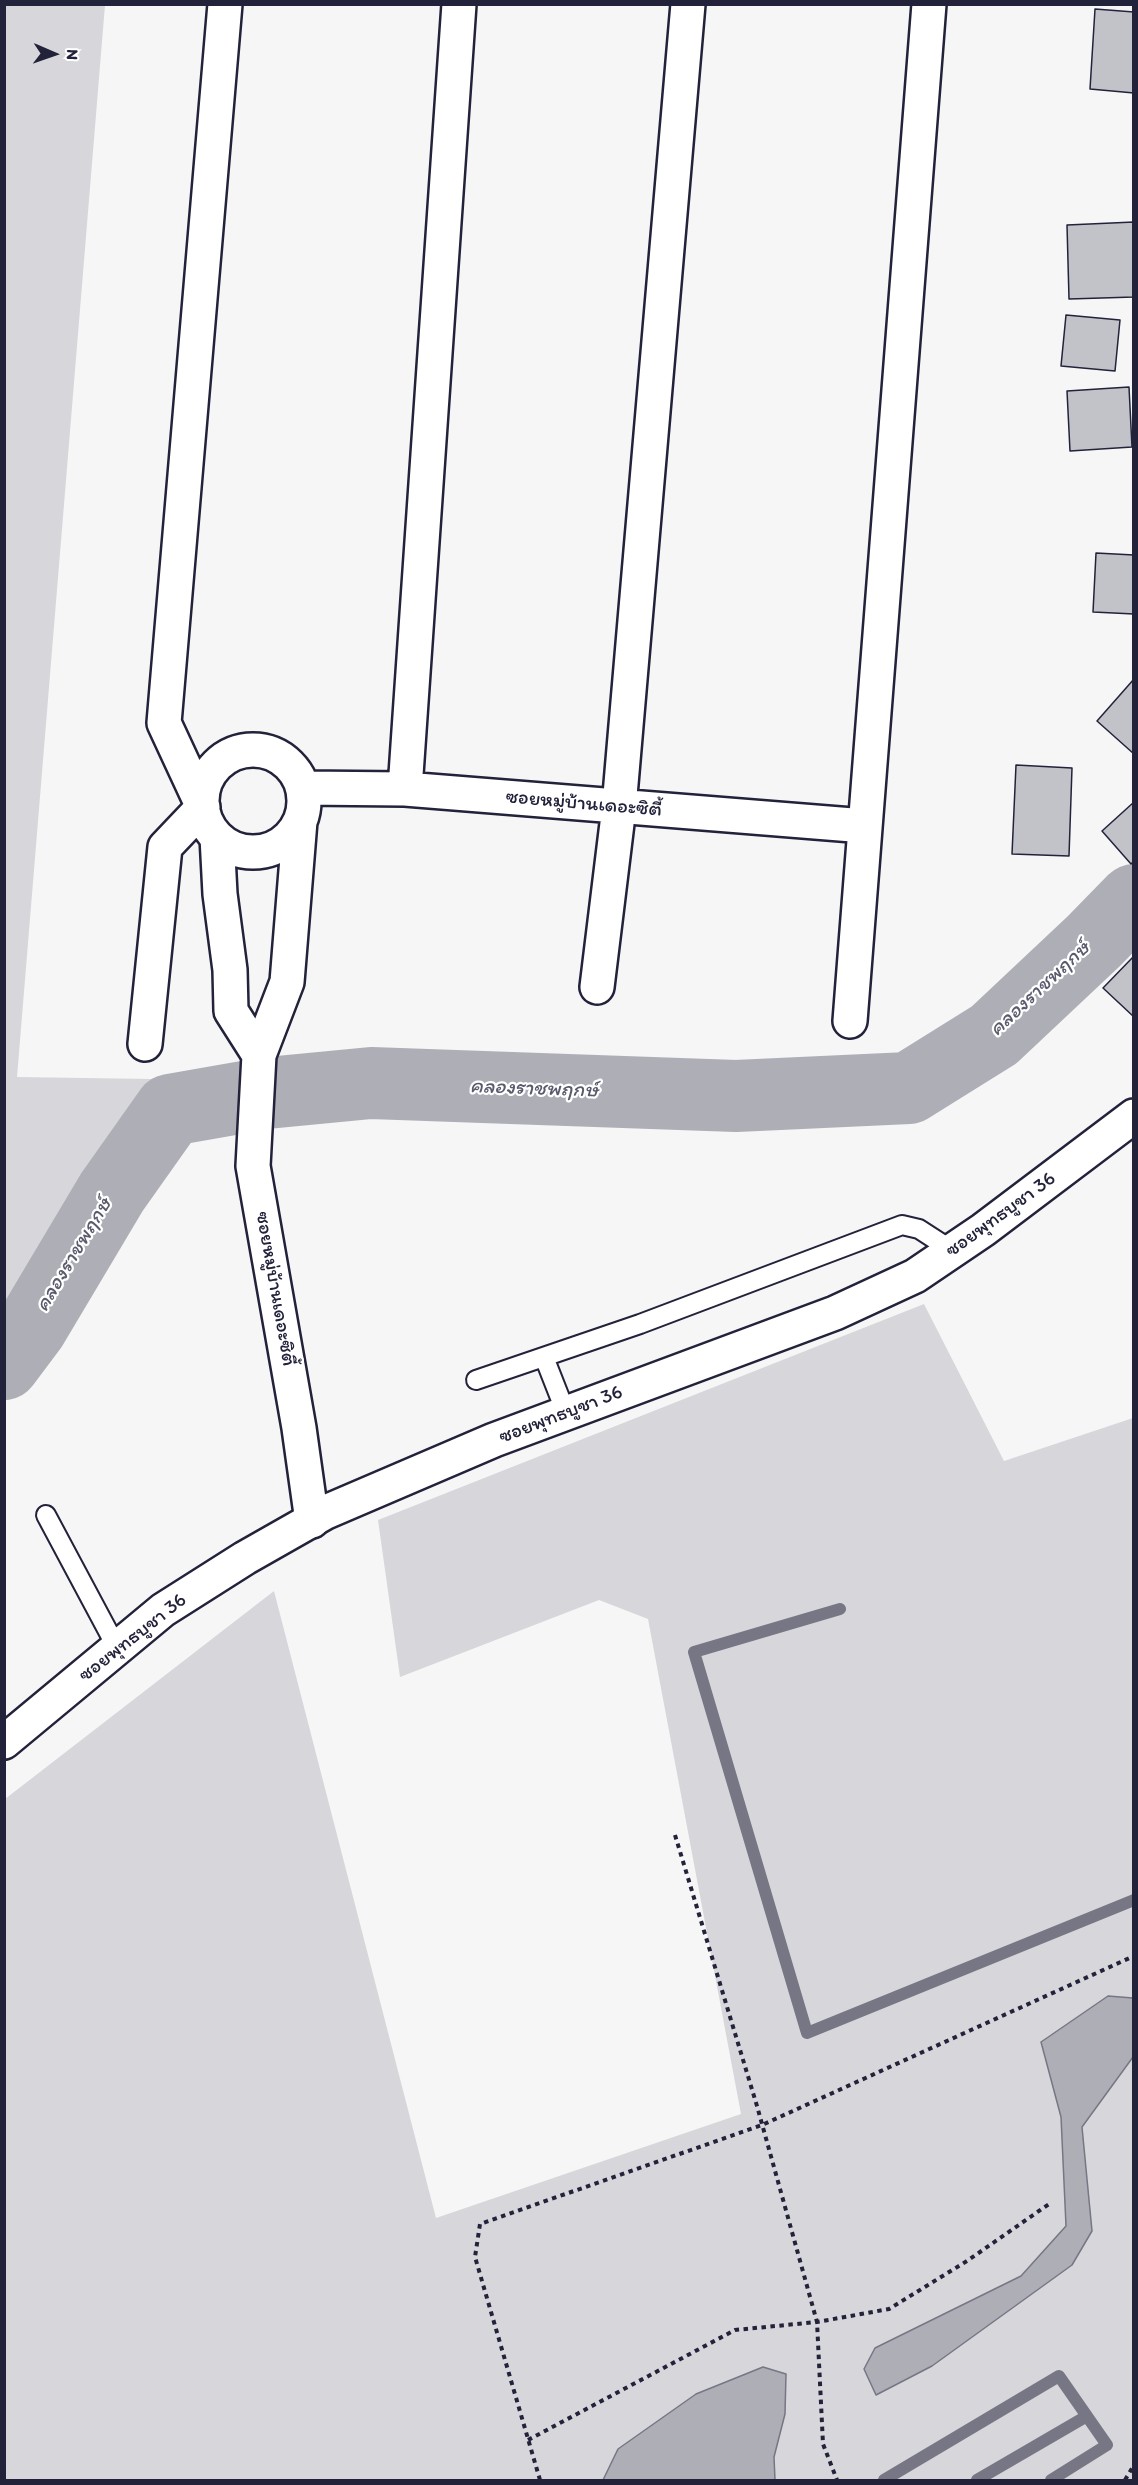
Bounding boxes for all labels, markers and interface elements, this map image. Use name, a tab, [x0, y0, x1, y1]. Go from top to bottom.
north arrow	[24, 24, 84, 84]
text: N	[63, 49, 82, 60]
street label: ซอยหมู่บ้านเดอะซิตี้	[505, 785, 663, 823]
water label: คลองราชพฤกษ์	[984, 936, 1096, 1042]
water label: คลองราชพฤกษ์	[469, 1074, 599, 1104]
street label: ซอยพุทธบูชา 36	[941, 1167, 1061, 1263]
water label: คลองราชพฤกษ์	[30, 1193, 118, 1317]
street label: ซอยหมู่บ้านเดอะซิตี้	[250, 1210, 300, 1368]
street label: ซอยพุทธบูชา 36	[496, 1380, 626, 1450]
street label: ซอยพุทธบูชา 36	[74, 1588, 192, 1688]

